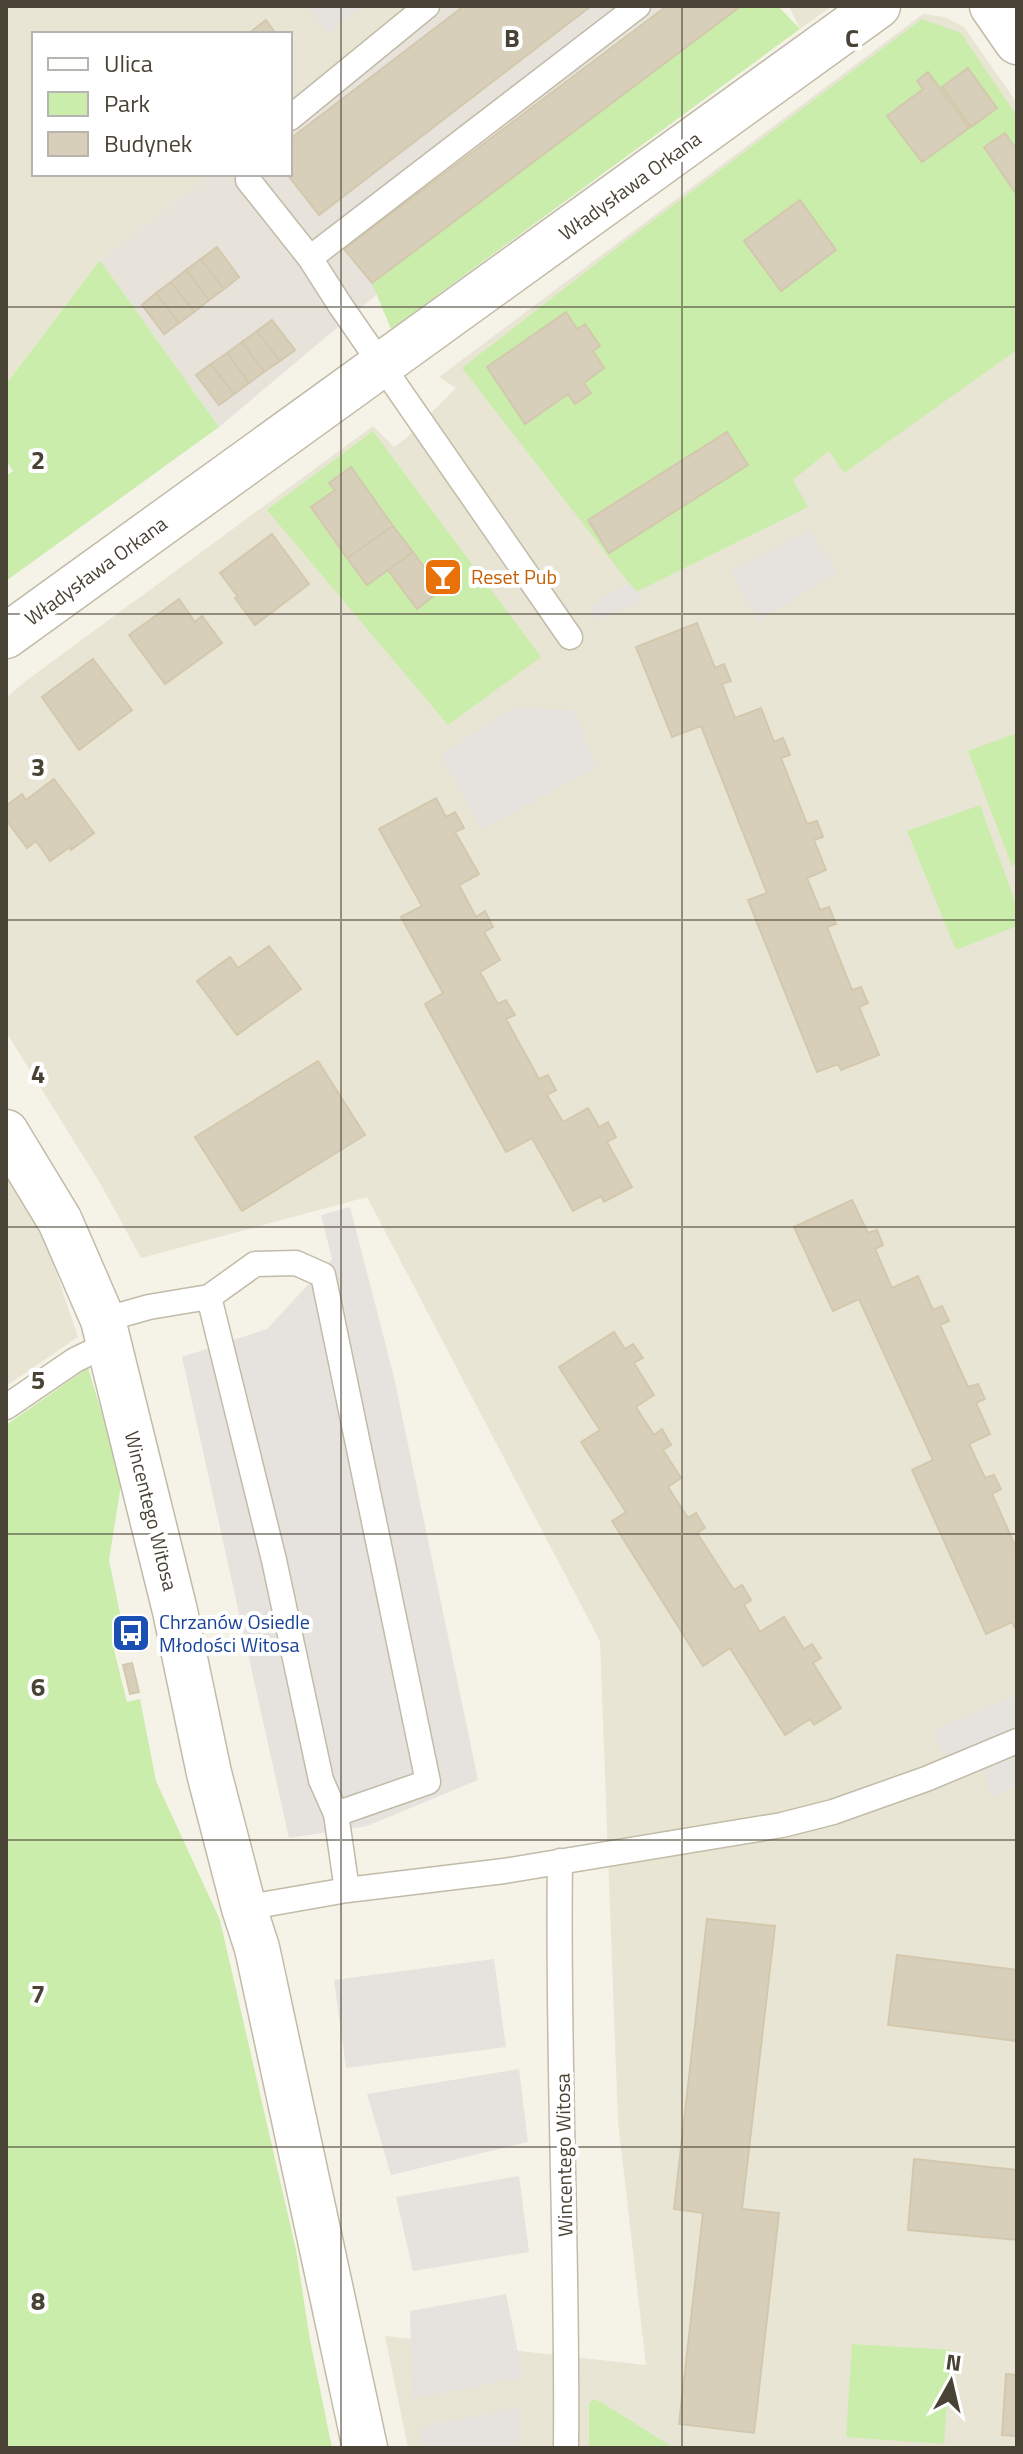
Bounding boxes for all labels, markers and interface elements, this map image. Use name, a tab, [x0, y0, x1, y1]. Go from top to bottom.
text: B	[504, 18, 520, 57]
text: C	[845, 18, 859, 57]
legend	[32, 32, 292, 176]
text: Ulica	[104, 45, 153, 81]
text: Park	[104, 85, 150, 121]
street label: Władysława Orkana	[552, 123, 707, 248]
text: Budynek	[104, 125, 193, 161]
text: 2	[31, 440, 45, 479]
street label: Władysława Orkana	[18, 508, 173, 633]
bar icon: Reset Pub	[422, 556, 464, 598]
place label: Reset Pub	[471, 561, 557, 592]
text: 3	[31, 747, 45, 786]
text: 4	[31, 1054, 45, 1093]
text: 5	[31, 1360, 45, 1399]
street label: Wincentego Witosa	[117, 1428, 186, 1594]
place label: Chrzanów Osiedle Młodości Witosa	[159, 1606, 310, 1660]
bus stop icon: Chrzanów Osiedle Młodości Witosa	[110, 1612, 152, 1654]
text: 6	[31, 1667, 45, 1706]
text: 7	[31, 1974, 45, 2013]
street label: Wincentego Witosa	[547, 2073, 580, 2237]
text: 8	[31, 2281, 45, 2320]
north arrow	[911, 2342, 991, 2422]
text: N	[944, 2344, 964, 2380]

